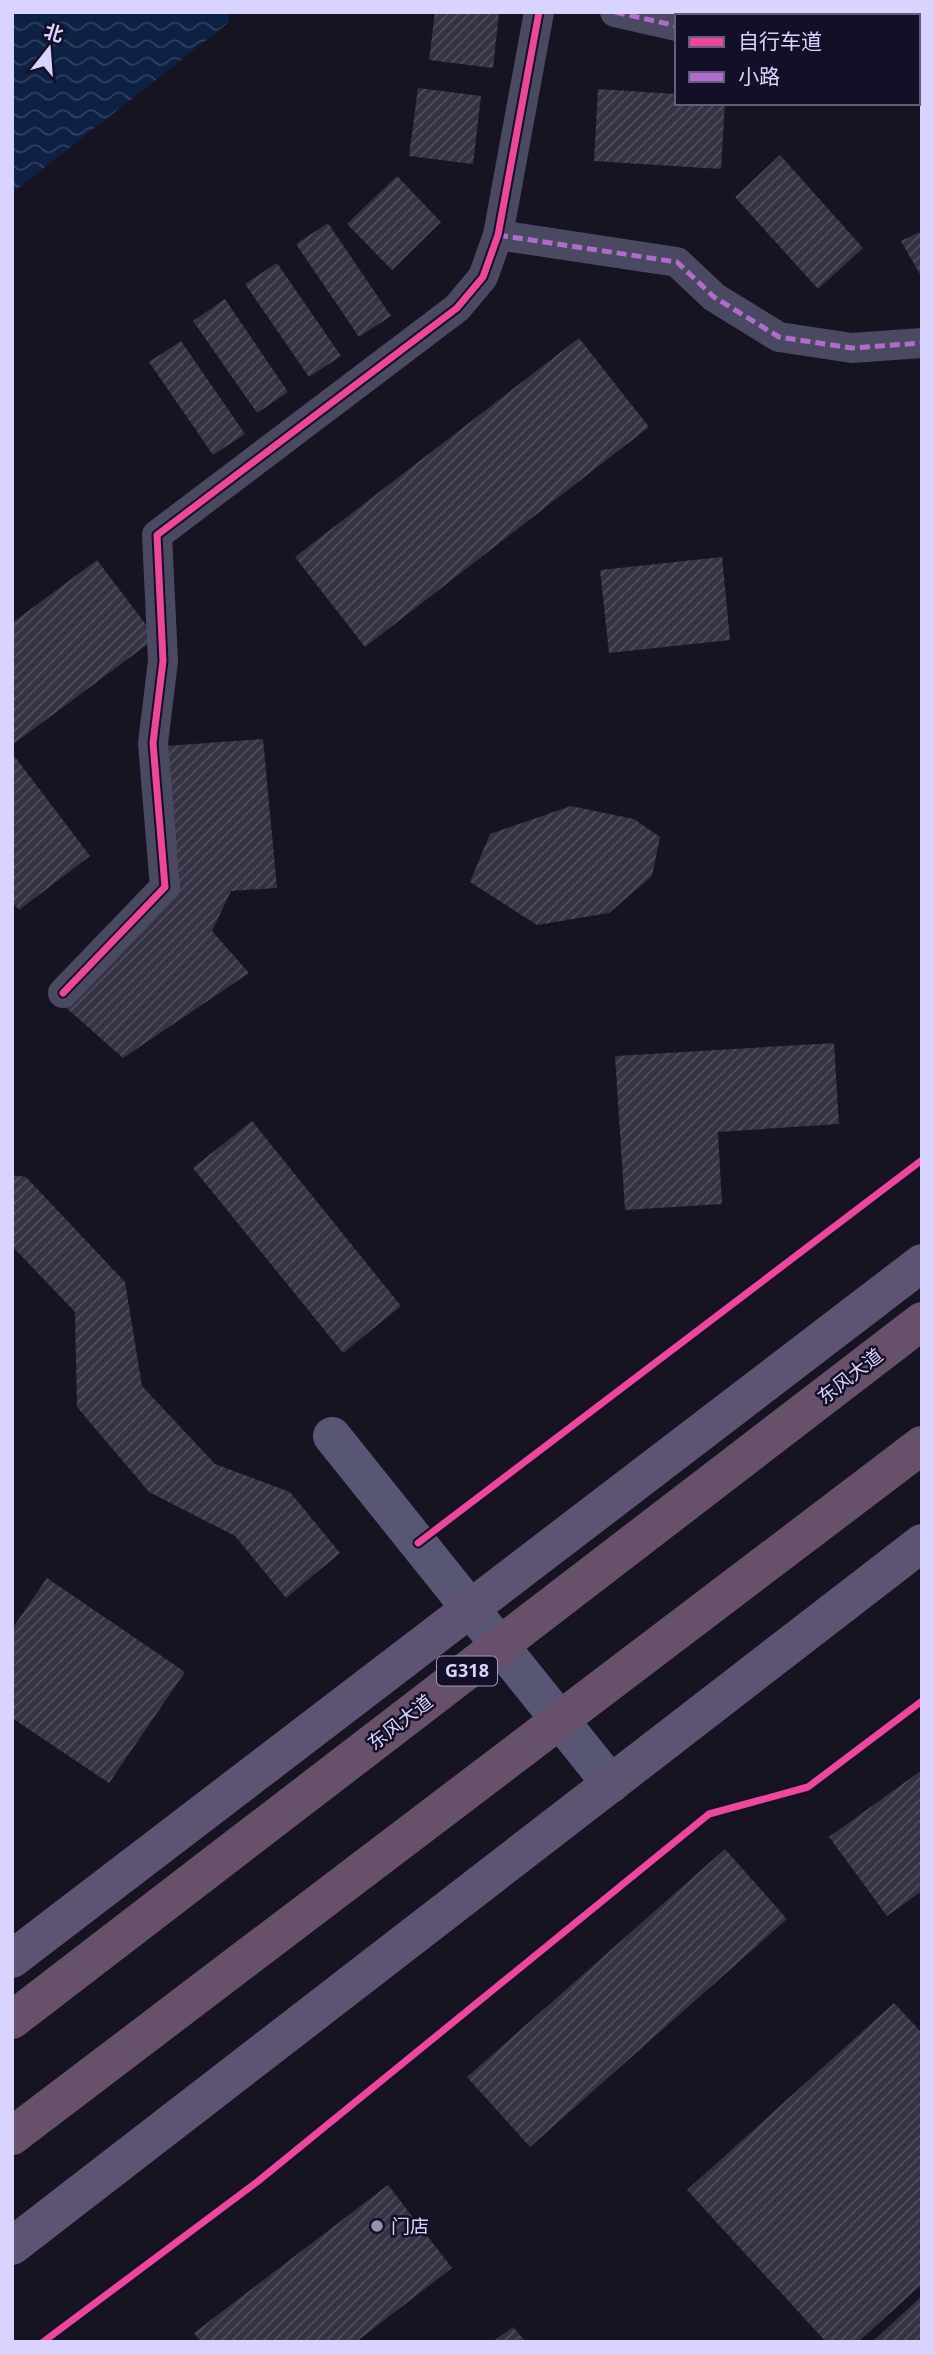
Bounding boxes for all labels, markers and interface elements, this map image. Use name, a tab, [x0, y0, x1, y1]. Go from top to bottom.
north arrow	[14, 14, 84, 84]
legend	[675, 14, 920, 105]
text: 北	[41, 18, 67, 48]
text: 自行车道	[738, 27, 822, 55]
text: 小路	[738, 62, 780, 90]
street label: 东风大道	[812, 1342, 888, 1410]
road number: G318	[437, 1656, 497, 1686]
street label: 东风大道	[362, 1688, 438, 1756]
place label: 门店	[391, 2213, 429, 2239]
marker: 门店	[369, 2218, 385, 2234]

